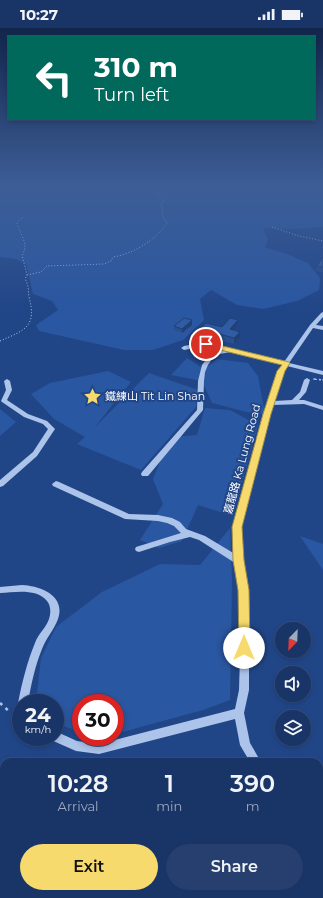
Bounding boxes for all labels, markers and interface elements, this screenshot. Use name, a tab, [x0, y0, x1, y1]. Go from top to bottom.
text: 10:27	[20, 5, 58, 24]
text: 310 m	[94, 50, 178, 84]
icon: left	[28, 52, 80, 104]
text: Turn left	[94, 84, 169, 106]
pin	[189, 327, 223, 361]
icon: arrive	[195, 333, 217, 355]
place icon: 鐵練山 Tit Lin Shan	[82, 386, 102, 406]
place label: 鐵練山 Tit Lin Shan	[105, 389, 205, 403]
street label: 嘉龍路 Ka Lung Road	[221, 402, 263, 516]
north arrow	[275, 622, 311, 658]
map controls	[275, 622, 311, 746]
position arrow	[223, 627, 265, 669]
button: sound	[275, 666, 311, 702]
speed limit sign: 30	[72, 694, 124, 746]
text: 24	[25, 703, 51, 727]
button: layers	[275, 710, 311, 746]
text: km/h	[25, 723, 51, 736]
text: 10:28	[48, 769, 109, 798]
text: 1	[165, 769, 174, 798]
text: 390	[230, 769, 275, 798]
text: Arrival	[58, 798, 99, 814]
text: min	[156, 798, 182, 814]
text: m	[246, 798, 260, 814]
button: Exit	[20, 844, 158, 890]
button: Share	[166, 844, 303, 890]

